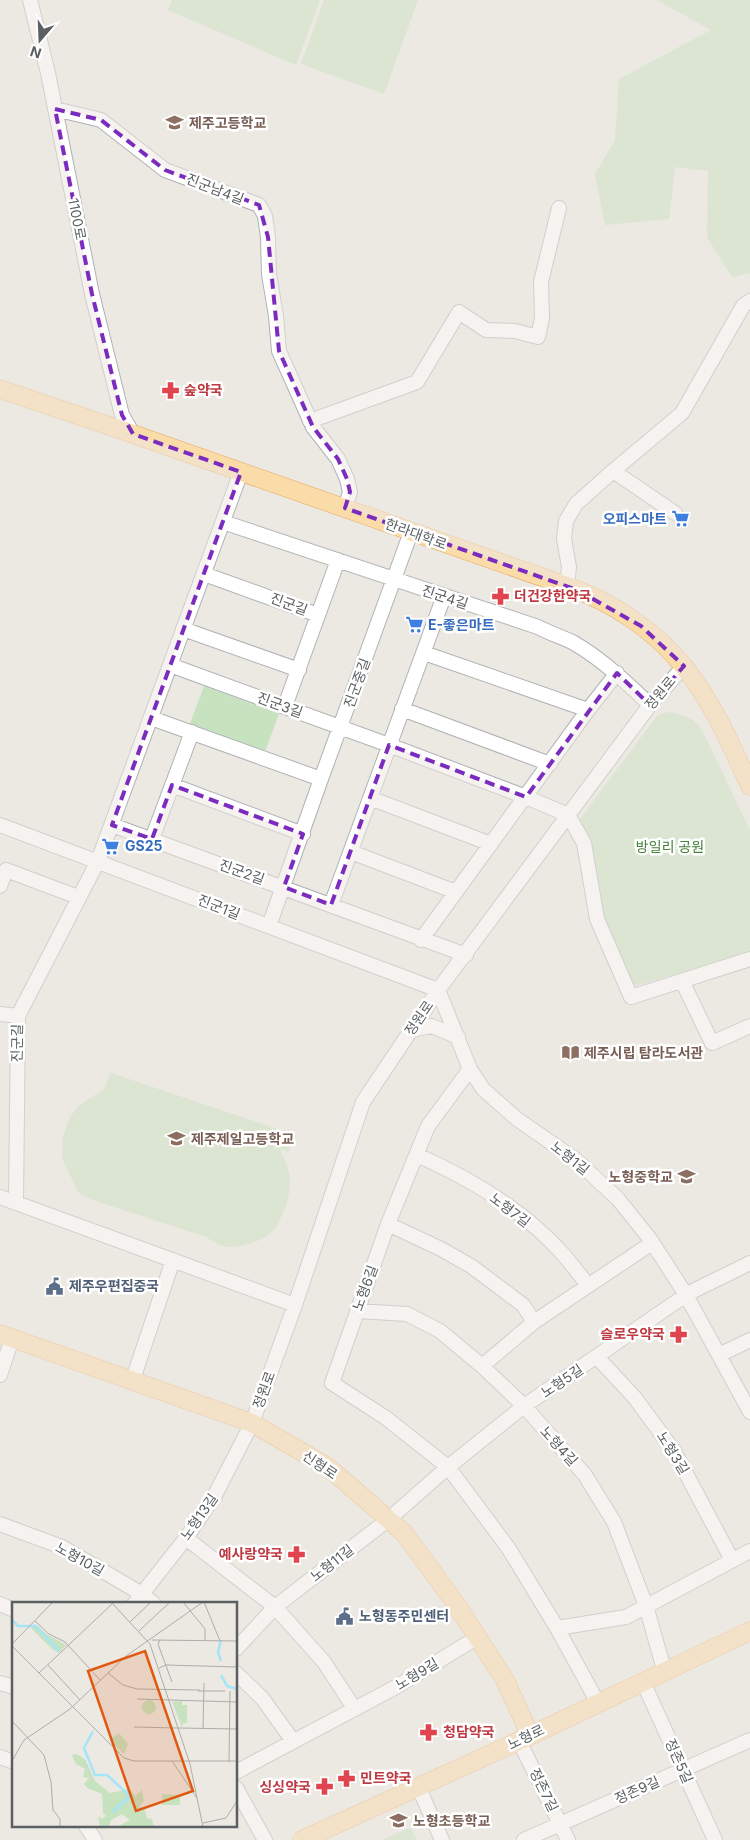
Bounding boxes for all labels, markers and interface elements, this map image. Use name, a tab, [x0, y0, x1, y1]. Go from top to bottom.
north arrow	[15, 15, 65, 65]
text: N	[28, 43, 43, 63]
school or university icon: 제주고등학교	[165, 113, 185, 133]
place label: 제주고등학교	[189, 114, 266, 131]
street label: 진군남4길	[184, 170, 247, 207]
street label: 1100로	[65, 197, 90, 241]
pharmacy icon: 숲약국	[160, 380, 180, 400]
place label: 숲약국	[184, 381, 223, 398]
supermarket icon: 오피스마트	[671, 509, 691, 529]
place label: 오피스마트	[603, 510, 667, 527]
street label: 한라대학로	[383, 515, 449, 553]
street label: 진군4길	[420, 581, 470, 612]
pharmacy icon: 더건강한약국	[490, 586, 510, 606]
place label: 더건강한약국	[514, 587, 591, 604]
street label: 진군길	[268, 589, 310, 618]
supermarket icon: E-좋은마트	[404, 615, 424, 635]
place label: E-좋은마트	[428, 616, 495, 633]
street label: 진군중길	[340, 656, 373, 710]
street label: 정원로	[641, 672, 679, 713]
street label: 진군3길	[255, 688, 305, 721]
supermarket icon: GS25	[101, 836, 121, 856]
place label: GS25	[125, 837, 162, 854]
park label: 방일리 공원	[636, 838, 704, 855]
street label: 진군2길	[217, 855, 267, 888]
street label: 진군1길	[195, 891, 243, 922]
street label: 정원로	[401, 997, 437, 1038]
street label: 진군길	[8, 1024, 25, 1062]
library icon: 제주시립 탐라도서관	[560, 1043, 580, 1063]
place label: 제주시립 탐라도서관	[584, 1044, 703, 1061]
school or university icon: 제주제일고등학교	[167, 1129, 187, 1149]
place label: 제주제일고등학교	[191, 1130, 294, 1147]
street label: 노형1길	[548, 1137, 593, 1178]
school or university icon: 노형중학교	[677, 1167, 697, 1187]
place label: 노형중학교	[609, 1168, 673, 1185]
street label: 노형7길	[487, 1189, 534, 1230]
street label: 노형6길	[348, 1263, 381, 1313]
public building icon: 제주우편집중국	[45, 1276, 65, 1296]
place label: 제주우편집중국	[69, 1277, 159, 1294]
pharmacy icon: 슬로우약국	[669, 1324, 689, 1344]
place label: 슬로우약국	[601, 1325, 665, 1342]
street label: 노형5길	[537, 1360, 586, 1401]
street label: 정원로	[249, 1369, 278, 1411]
street label: 노형4길	[537, 1422, 582, 1469]
street label: 노형3길	[654, 1428, 693, 1477]
street label: 신형로	[300, 1447, 341, 1483]
street label: 노형13길	[176, 1490, 221, 1543]
street label: 노형10길	[53, 1538, 108, 1579]
street label: 노형11길	[307, 1541, 357, 1585]
pharmacy icon: 예사랑약국	[287, 1544, 307, 1564]
place label: 예사랑약국	[219, 1545, 283, 1562]
inset map	[12, 1602, 238, 1828]
public building icon: 노형동주민센터	[335, 1606, 355, 1626]
place label: 노형동주민센터	[359, 1607, 449, 1624]
street label: 노형9길	[392, 1654, 441, 1693]
street label: 노형로	[505, 1720, 547, 1753]
pharmacy icon: 청담약국	[419, 1722, 439, 1742]
place label: 청담약국	[443, 1723, 495, 1740]
street label: 정존5길	[662, 1736, 697, 1786]
street label: 정존7길	[527, 1765, 562, 1814]
pharmacy icon: 민트약국	[336, 1768, 356, 1788]
place label: 민트약국	[360, 1769, 412, 1786]
street label: 정존9길	[612, 1772, 662, 1807]
pharmacy icon: 싱싱약국	[315, 1777, 335, 1797]
place label: 싱싱약국	[259, 1778, 311, 1795]
school or university icon: 노형초등학교	[389, 1811, 409, 1831]
place label: 노형초등학교	[413, 1812, 490, 1829]

